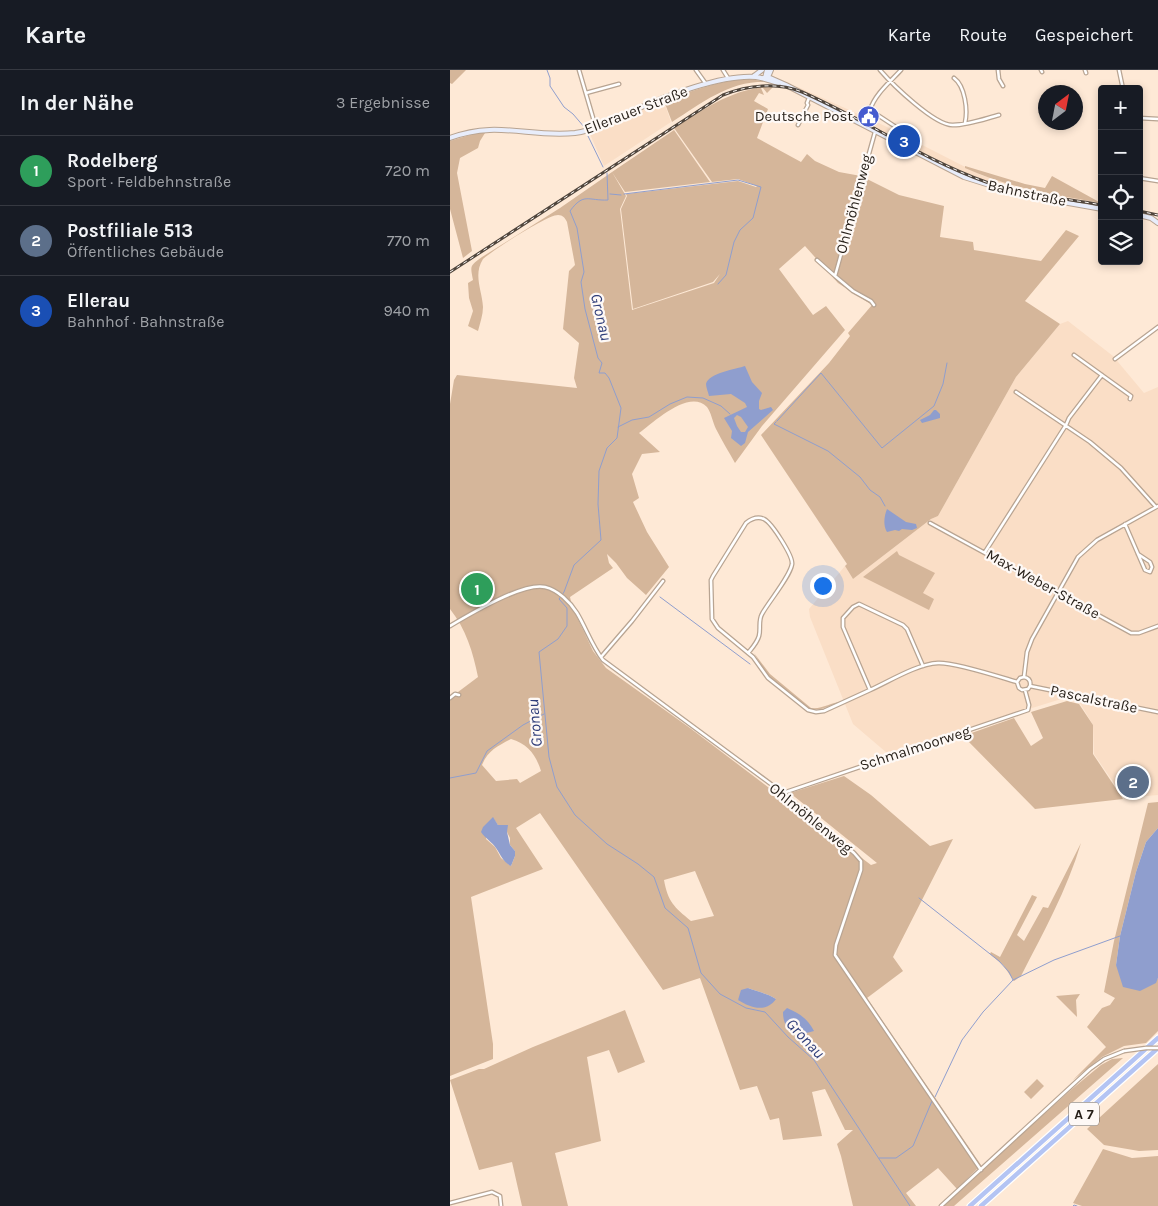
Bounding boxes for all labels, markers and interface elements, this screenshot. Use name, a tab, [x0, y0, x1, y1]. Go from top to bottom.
text: Karte	[25, 21, 86, 49]
text: Karte	[888, 24, 931, 46]
text: Route	[959, 24, 1007, 46]
text: Gespeichert	[1035, 24, 1133, 46]
street label: Ellerauer Straße	[582, 82, 690, 138]
north arrow	[1038, 85, 1083, 130]
map controls	[1098, 85, 1143, 265]
button: +	[1098, 85, 1143, 130]
text: In der Nähe	[20, 91, 134, 115]
text: 3 Ergebnisse	[336, 93, 430, 112]
public building icon: Deutsche Post	[857, 104, 881, 128]
place label: Deutsche Post	[755, 107, 853, 125]
pin: 3	[888, 122, 920, 160]
button: −	[1098, 130, 1143, 175]
text: Rodelberg	[67, 150, 158, 172]
street label: Ohlmöhlenweg	[832, 152, 876, 256]
text: 1	[33, 161, 39, 180]
text: 720 m	[385, 161, 430, 180]
text: Sport · Feldbehnstraße	[67, 172, 231, 191]
button: locate	[1098, 175, 1143, 220]
street label: Bahnstraße	[986, 176, 1068, 210]
text: Postfiliale 513	[67, 220, 193, 242]
button: layers	[1098, 220, 1143, 265]
text: 2	[31, 231, 41, 250]
text: 770 m	[387, 231, 430, 250]
text: Öffentliches Gebäude	[67, 242, 224, 261]
text: Ellerau	[67, 290, 130, 312]
water label: Gronau	[587, 292, 616, 343]
text: 3	[31, 301, 41, 320]
text: 940 m	[384, 301, 430, 320]
text: Bahnhof · Bahnstraße	[67, 312, 225, 331]
street label: Max-Weber-Straße	[983, 545, 1103, 623]
pin: 1	[461, 570, 493, 608]
your location	[810, 573, 836, 599]
street label: Pascalstraße	[1049, 681, 1139, 717]
water label: Gronau	[523, 698, 546, 748]
street label: Schmalmoorweg	[857, 721, 973, 774]
pin: 2	[1117, 763, 1149, 801]
street label: Ohlmöhlenweg	[766, 779, 857, 857]
water label: Gronau	[782, 1014, 829, 1062]
road number: A 7	[1069, 1102, 1099, 1126]

